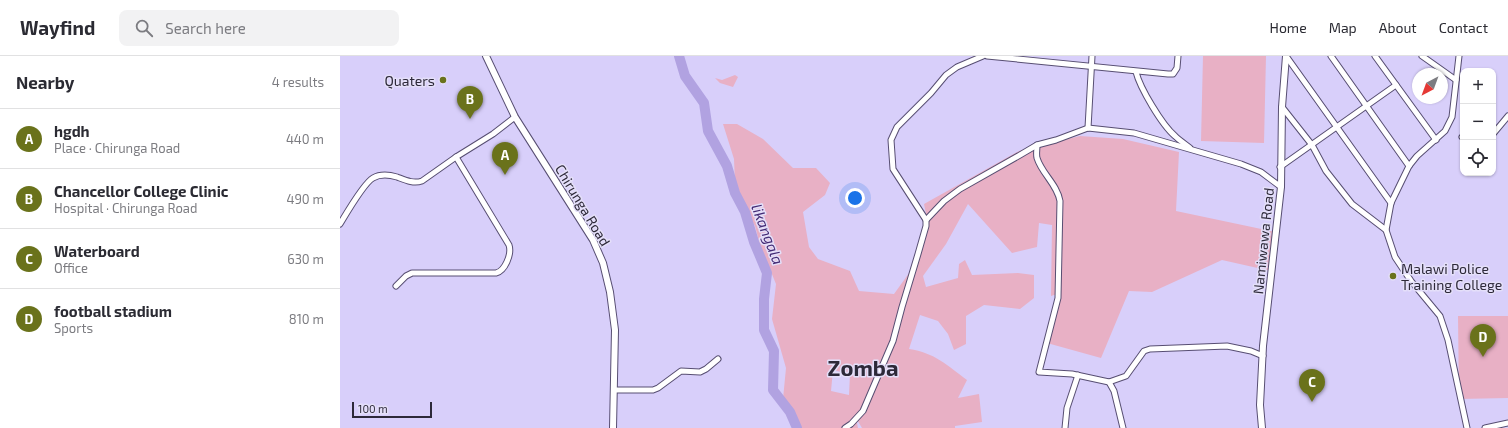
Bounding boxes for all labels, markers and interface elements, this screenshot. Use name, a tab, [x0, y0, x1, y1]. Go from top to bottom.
search box	[119, 10, 399, 46]
text: Wayfind	[20, 16, 95, 39]
icon: search	[133, 17, 155, 39]
text: Search here	[165, 19, 246, 37]
text: Home	[1270, 19, 1307, 36]
text: Map	[1329, 19, 1357, 36]
text: About	[1379, 19, 1417, 36]
text: Contact	[1439, 19, 1488, 36]
north arrow	[1412, 68, 1448, 104]
map controls	[1460, 68, 1496, 176]
button: +	[1460, 68, 1496, 104]
text: Nearby	[16, 72, 74, 92]
place label: Quaters	[384, 72, 435, 89]
text: 4 results	[272, 74, 324, 90]
marker: Quaters	[438, 75, 448, 85]
pin: B	[457, 86, 483, 119]
button: −	[1460, 104, 1496, 140]
text: hgdh	[54, 122, 90, 140]
text: A	[25, 131, 33, 147]
text: 440 m	[286, 131, 324, 147]
text: Place · Chirunga Road	[54, 140, 180, 156]
button: locate	[1460, 140, 1496, 176]
pin: A	[492, 142, 518, 175]
street label: Chirunga Road	[552, 161, 614, 249]
text: Chancellor College Clinic	[54, 182, 228, 200]
street label: Namiwawa Road	[1249, 187, 1277, 295]
your location	[845, 188, 865, 208]
text: B	[25, 191, 33, 207]
text: 490 m	[286, 191, 324, 207]
text: Hospital · Chirunga Road	[54, 200, 197, 216]
water label: likangala	[748, 201, 788, 267]
text: Waterboard	[54, 242, 140, 260]
text: C	[25, 251, 33, 267]
text: 630 m	[287, 251, 324, 267]
text: Office	[54, 260, 88, 276]
place label: Malawi Police Training College	[1401, 260, 1502, 293]
marker: Malawi Police Training College	[1388, 271, 1398, 281]
text: football stadium	[54, 302, 172, 320]
text: D	[25, 311, 33, 327]
text: 810 m	[289, 311, 324, 327]
text: Sports	[54, 320, 93, 336]
pin: D	[1470, 324, 1496, 357]
district label: Zomba	[828, 354, 898, 380]
pin: C	[1299, 369, 1325, 402]
scale bar	[352, 400, 432, 419]
text: 100 m	[358, 402, 388, 415]

